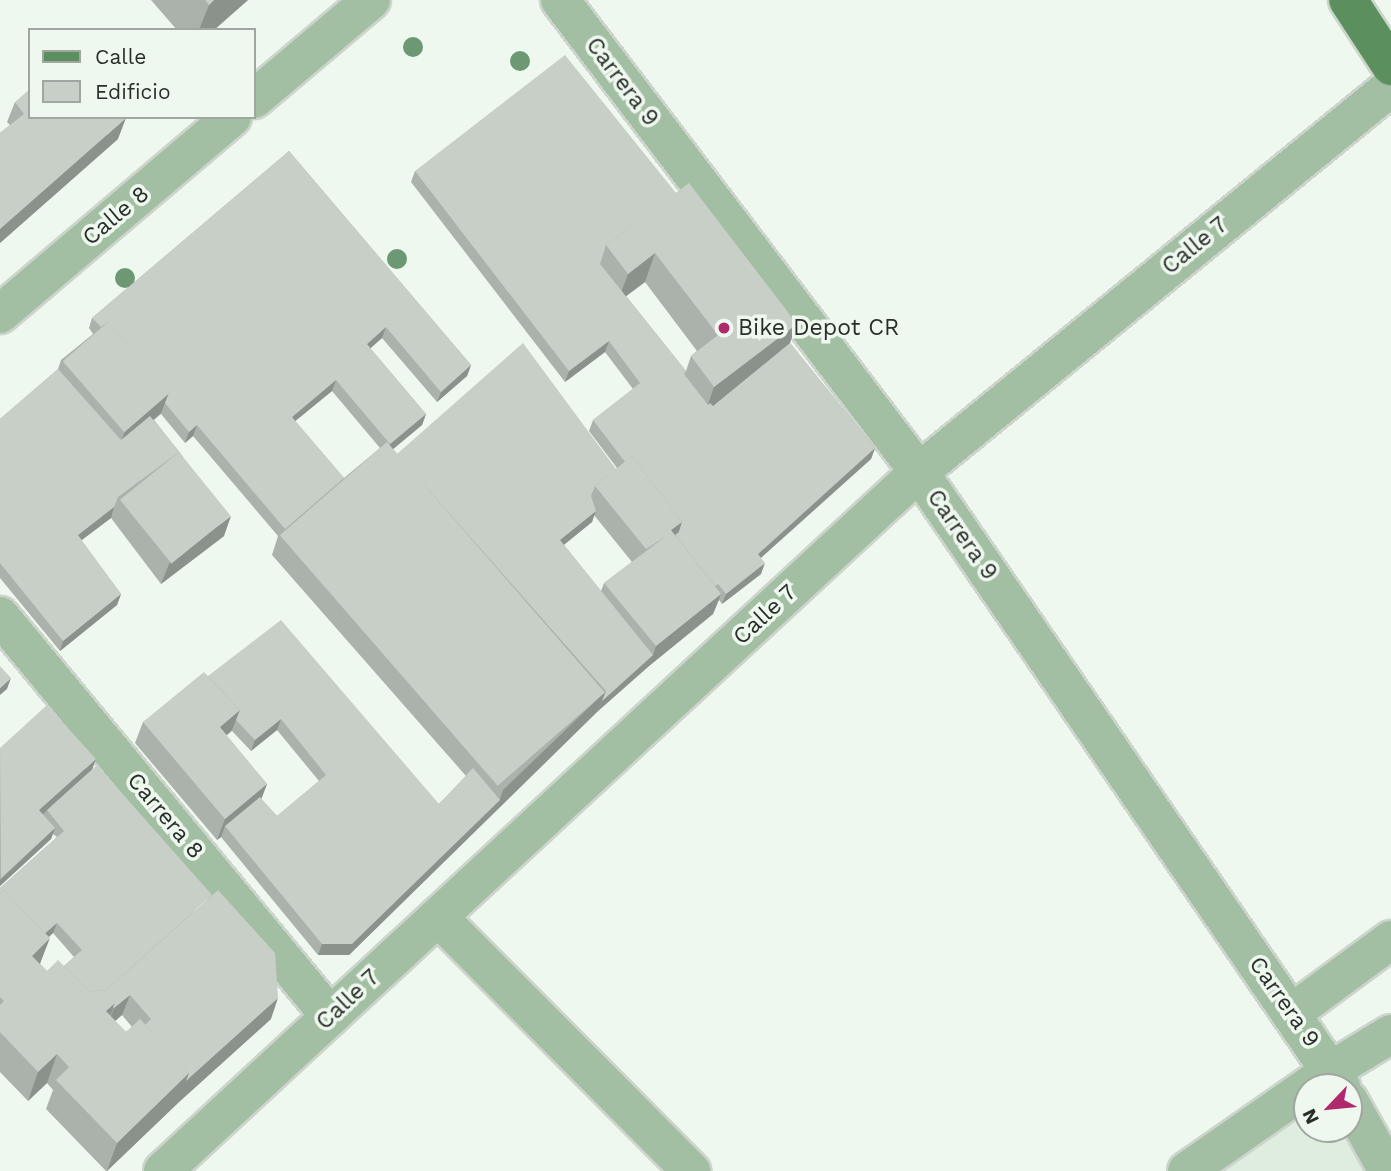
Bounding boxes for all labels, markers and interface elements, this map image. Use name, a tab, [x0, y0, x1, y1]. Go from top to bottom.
legend	[28, 28, 256, 119]
street label: Carrera 9	[580, 32, 664, 132]
text: Calle	[95, 44, 146, 69]
text: Edificio	[95, 79, 171, 104]
street label: Calle 8	[77, 180, 155, 252]
street label: Calle 7	[1156, 211, 1234, 281]
place label: Bike Depot CR	[738, 314, 899, 342]
marker: Bike Depot CR	[716, 320, 732, 336]
street label: Carrera 9	[921, 484, 1003, 586]
street label: Calle 7	[727, 579, 803, 651]
street label: Carrera 8	[121, 767, 209, 865]
street label: Carrera 9	[1243, 951, 1325, 1053]
street label: Calle 7	[310, 964, 386, 1036]
north arrow	[1293, 1073, 1363, 1143]
text: N	[1297, 1105, 1324, 1128]

